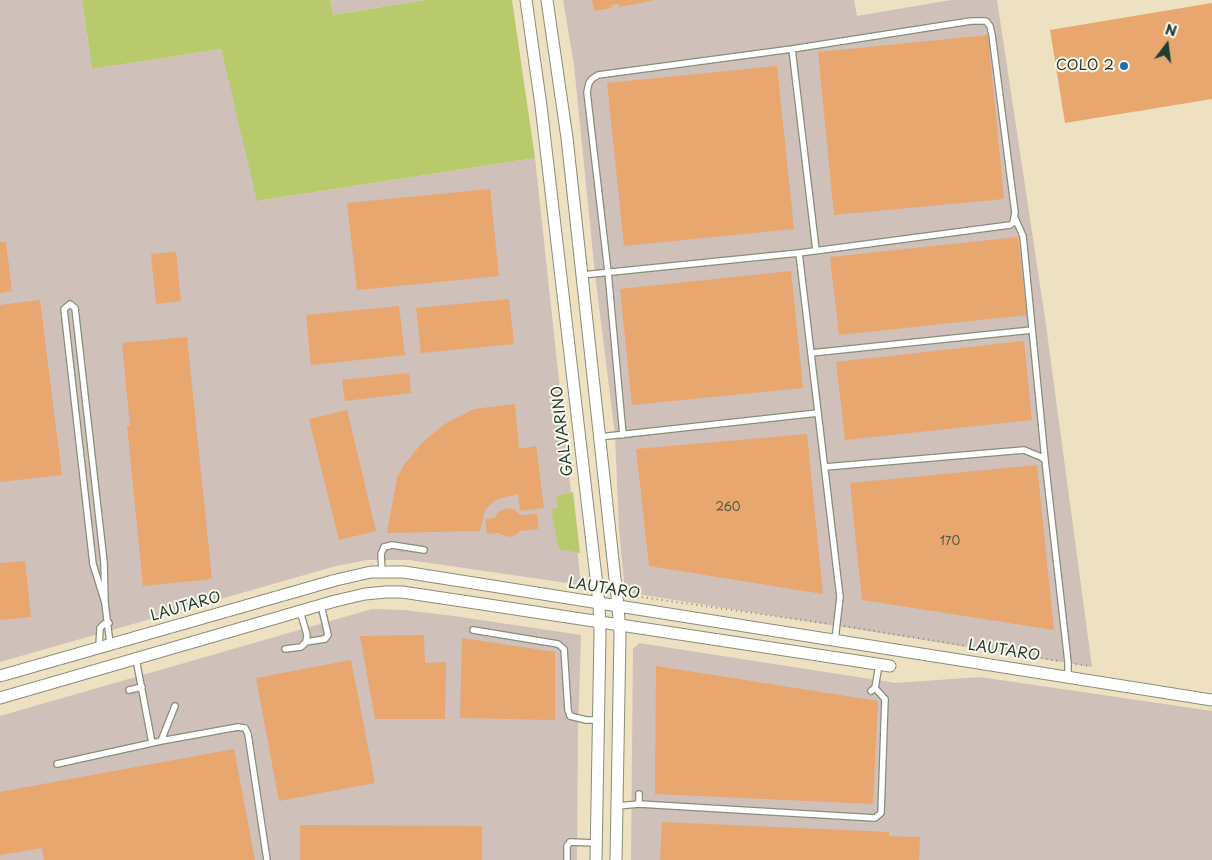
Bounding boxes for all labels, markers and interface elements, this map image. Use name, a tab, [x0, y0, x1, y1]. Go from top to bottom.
text: N	[1163, 18, 1179, 42]
north arrow	[1142, 20, 1192, 70]
place label: COLO 2	[1056, 57, 1114, 75]
marker: COLO 2	[1118, 60, 1130, 72]
street label: GALVARINO	[549, 385, 577, 477]
house number: 260	[715, 501, 741, 515]
house number: 170	[940, 535, 960, 549]
street label: LAUTARO	[567, 574, 641, 604]
street label: LAUTARO	[149, 588, 223, 626]
street label: LAUTARO	[967, 636, 1041, 666]

